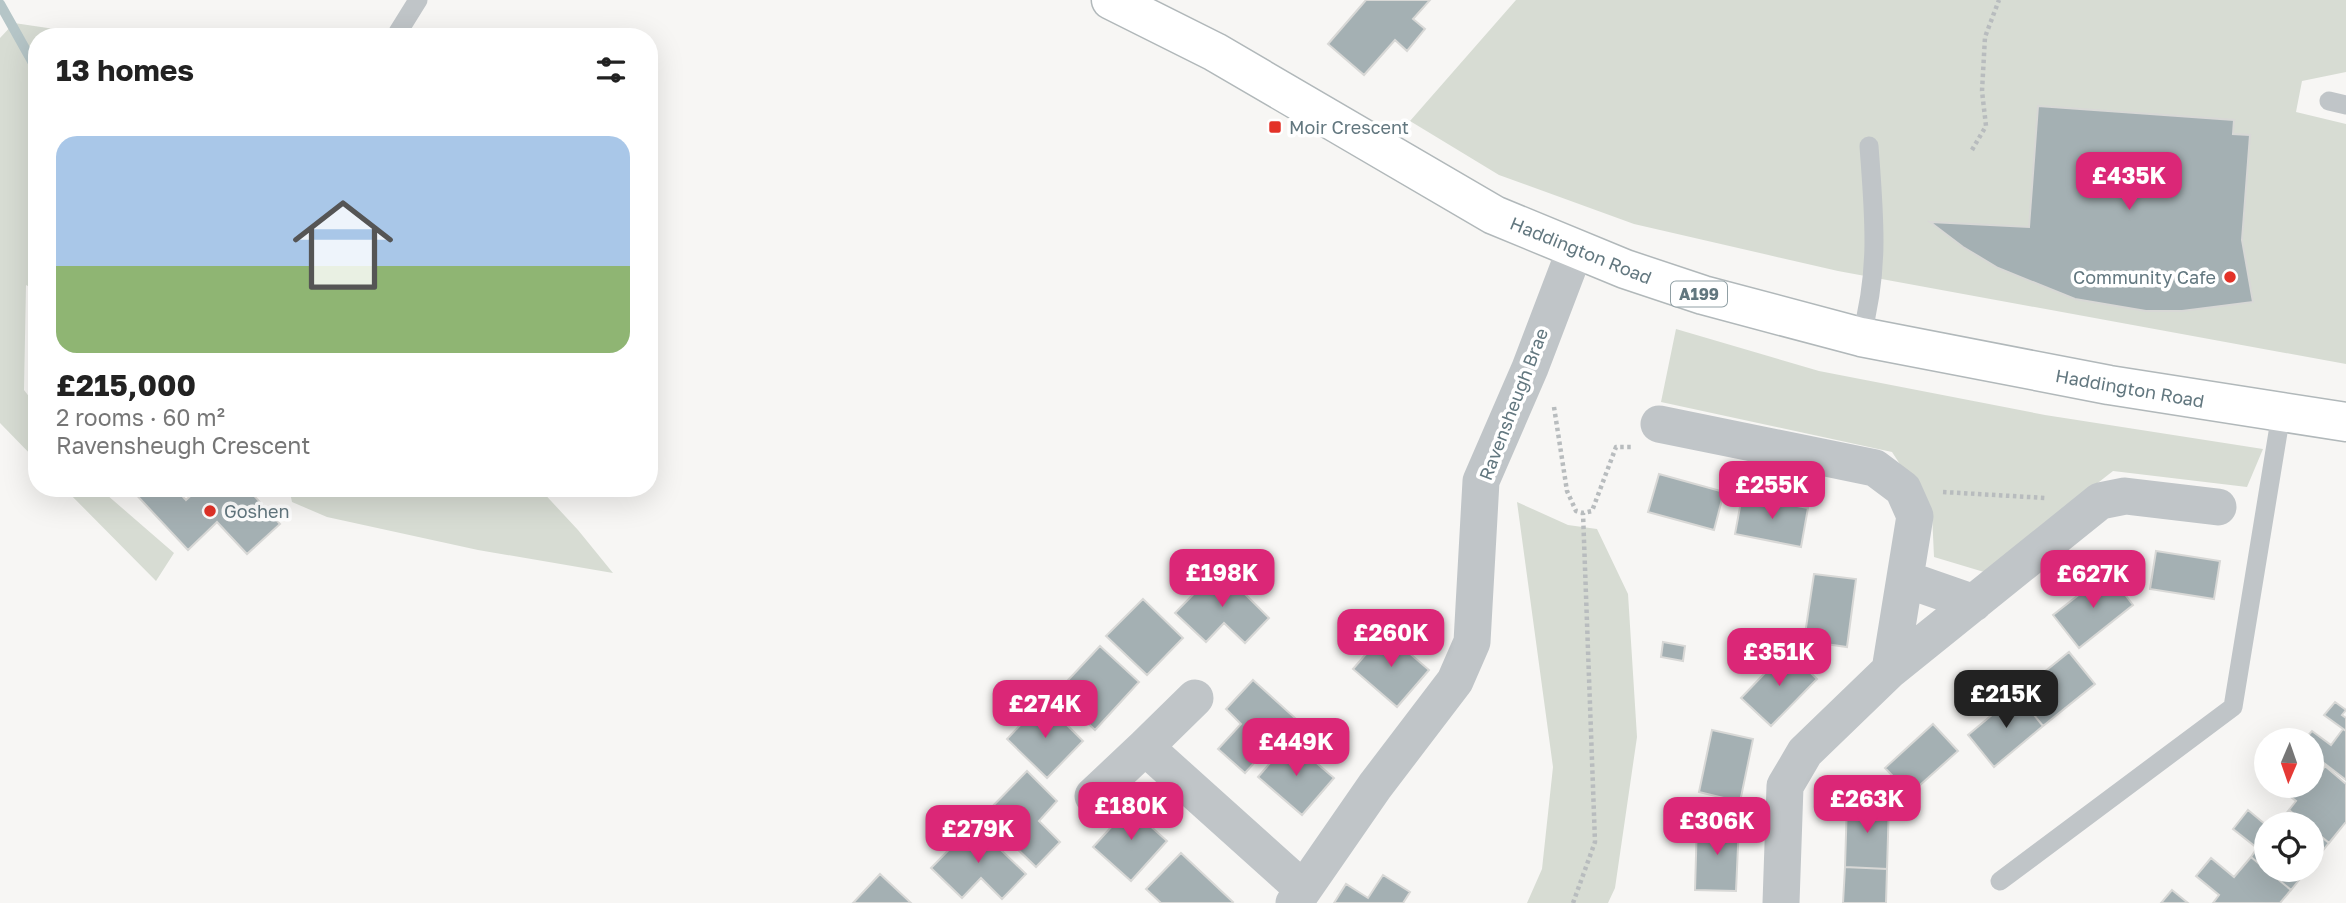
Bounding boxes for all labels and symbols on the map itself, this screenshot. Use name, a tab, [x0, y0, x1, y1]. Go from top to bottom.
place label: Moir Crescent	[1289, 116, 1409, 138]
marker: Moir Crescent	[1267, 119, 1283, 135]
pin: £435K	[2080, 152, 2178, 212]
street label: Haddington Road	[1507, 212, 1655, 288]
place label: Community Cafe	[2073, 266, 2216, 288]
marker: Community Cafe	[2222, 269, 2238, 285]
road number: A199	[1671, 282, 1727, 306]
street label: Ravensheugh Brae	[1474, 325, 1552, 483]
street label: Haddington Road	[2054, 364, 2206, 412]
pin: £255K	[1723, 462, 1821, 521]
place label: Goshen	[224, 500, 290, 522]
marker: Goshen	[202, 503, 218, 519]
pin: £198K	[1173, 550, 1271, 609]
pin: £627K	[2044, 550, 2142, 610]
pin: £260K	[1342, 610, 1440, 669]
pin: £351K	[1730, 628, 1828, 688]
pin: £215K	[1957, 670, 2055, 730]
pin: £274K	[996, 680, 1094, 740]
pin: £449K	[1247, 718, 1345, 778]
north arrow	[2254, 728, 2324, 798]
pin: £263K	[1818, 776, 1916, 835]
pin: £180K	[1082, 782, 1180, 842]
pin: £306K	[1668, 798, 1766, 857]
pin: £279K	[929, 806, 1027, 865]

